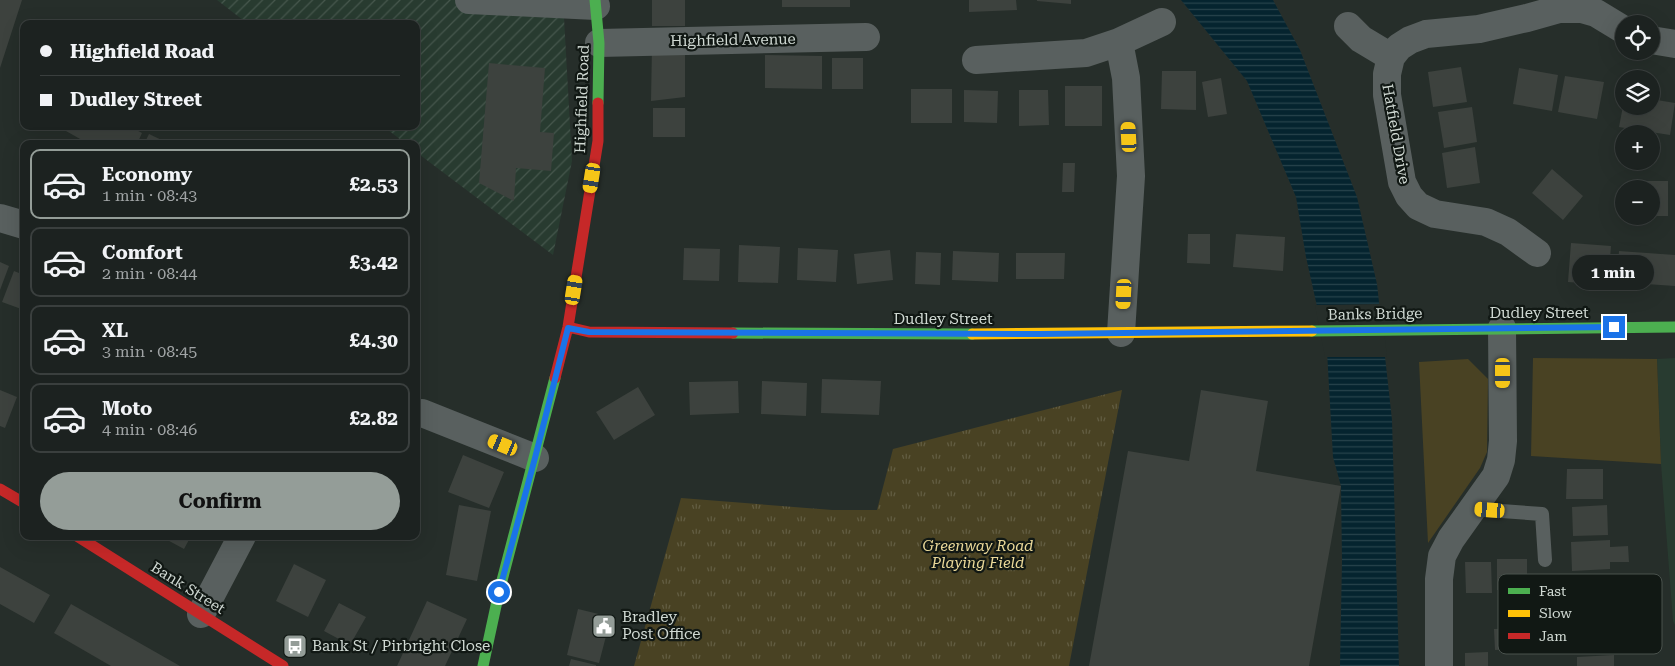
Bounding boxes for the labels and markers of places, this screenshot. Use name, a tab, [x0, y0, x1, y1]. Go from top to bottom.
place label: Bradley Post Office	[622, 608, 701, 643]
public building icon: Bradley Post Office	[591, 613, 617, 639]
bus stop icon: Bank St / Pirbright Close	[282, 633, 308, 659]
place label: Bank St / Pirbright Close	[312, 637, 490, 655]

